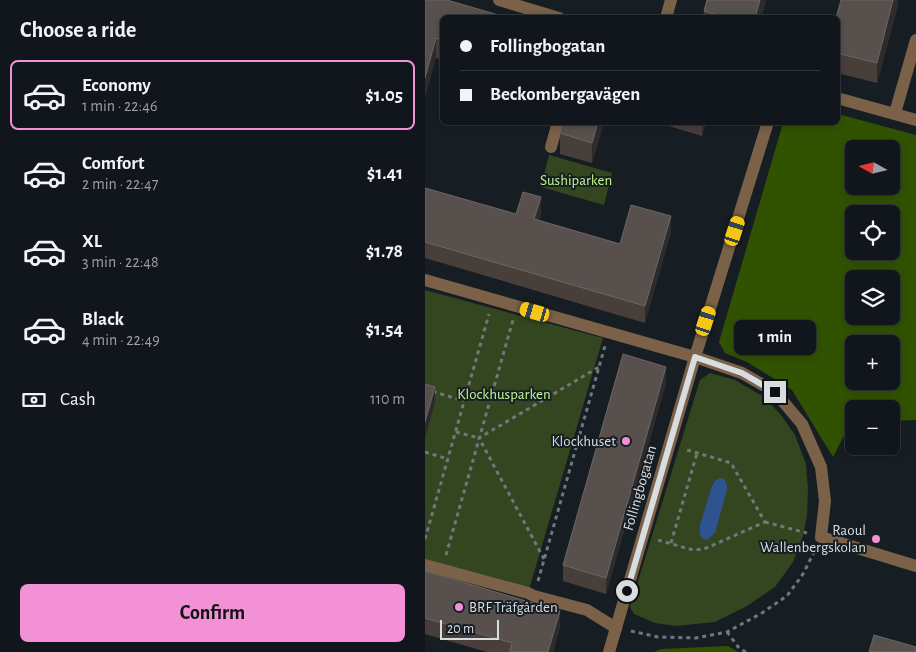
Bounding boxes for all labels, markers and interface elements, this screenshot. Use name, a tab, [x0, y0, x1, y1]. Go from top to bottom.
text: Choose a ride	[20, 19, 136, 41]
text: Follingbogatan	[490, 37, 605, 56]
icon: car	[22, 73, 67, 118]
text: Economy	[82, 76, 151, 95]
text: Beckombergavägen	[490, 85, 640, 104]
text: $1.05	[365, 86, 403, 105]
text: 1 min · 22:46	[82, 98, 157, 114]
north arrow	[845, 140, 900, 195]
map controls	[845, 140, 900, 455]
icon: car	[22, 151, 67, 196]
text: Comfort	[82, 154, 144, 173]
text: $1.41	[367, 164, 403, 183]
park label: Sushiparken	[540, 173, 612, 188]
text: 2 min · 22:47	[82, 176, 158, 192]
button: locate	[845, 205, 900, 260]
car	[723, 214, 746, 248]
icon: car	[22, 229, 67, 274]
text: XL	[82, 232, 102, 251]
text: $1.78	[366, 242, 403, 261]
text: 3 min · 22:48	[82, 254, 159, 270]
button: layers	[845, 270, 900, 325]
car	[518, 301, 551, 323]
car	[694, 304, 717, 338]
icon: car	[22, 307, 67, 352]
text: Black	[82, 310, 124, 329]
text: $1.54	[365, 320, 403, 339]
callout: 1 min	[734, 320, 816, 354]
text: 1 min	[758, 329, 792, 345]
text: 4 min · 22:49	[82, 332, 160, 348]
button: +	[845, 335, 900, 390]
route end	[764, 381, 786, 403]
icon: cash	[20, 386, 48, 414]
park label: Klockhusparken	[457, 387, 551, 402]
text: Cash	[60, 390, 96, 409]
text: 110 m	[370, 391, 405, 407]
button: −	[845, 400, 900, 455]
place label: Klockhuset	[551, 434, 616, 449]
marker: Klockhuset	[620, 435, 632, 447]
street label: Follingbogatan	[621, 444, 659, 532]
place label: Raoul Wallenbergskolan	[760, 523, 866, 555]
marker: Raoul Wallenbergskolan	[870, 533, 882, 545]
route start	[616, 580, 638, 602]
button: Confirm	[20, 584, 405, 642]
place label: BRF Träfgården	[469, 600, 558, 615]
marker: BRF Träfgården	[453, 601, 465, 613]
scale bar	[440, 617, 499, 640]
text: 20 m	[447, 622, 474, 636]

